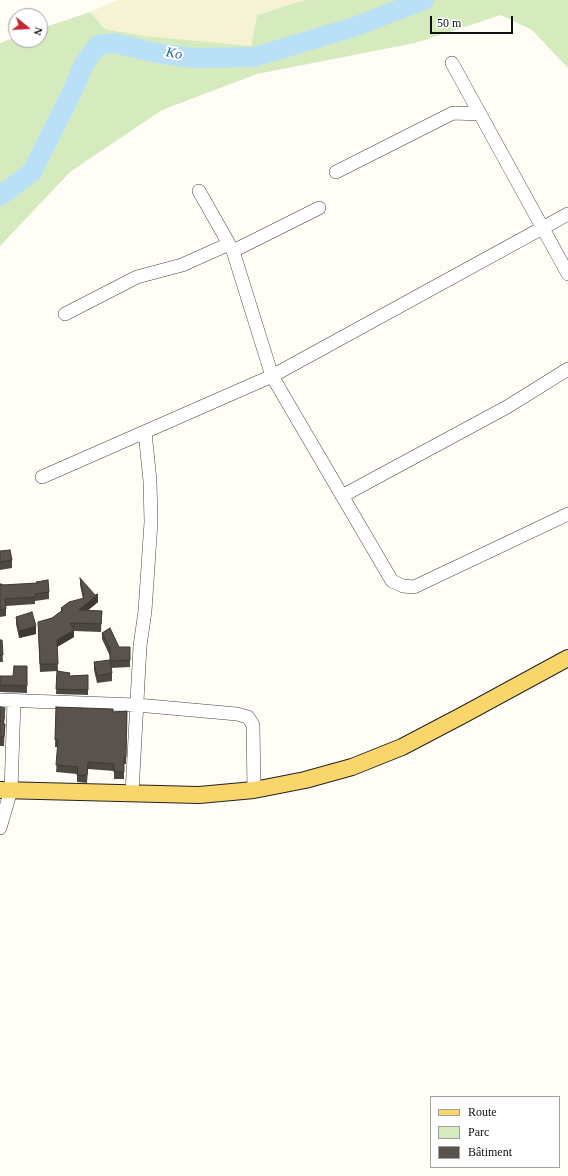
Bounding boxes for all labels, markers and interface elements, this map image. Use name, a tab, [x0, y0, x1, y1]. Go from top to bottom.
north arrow	[8, 8, 48, 48]
scale bar	[432, 8, 515, 34]
text: 50 m	[437, 16, 461, 30]
text: N	[32, 26, 45, 37]
water label: Ko	[164, 44, 184, 64]
legend	[430, 1096, 560, 1168]
text: Route	[468, 1105, 497, 1119]
text: Parc	[468, 1125, 489, 1139]
text: Bâtiment	[468, 1145, 512, 1159]

